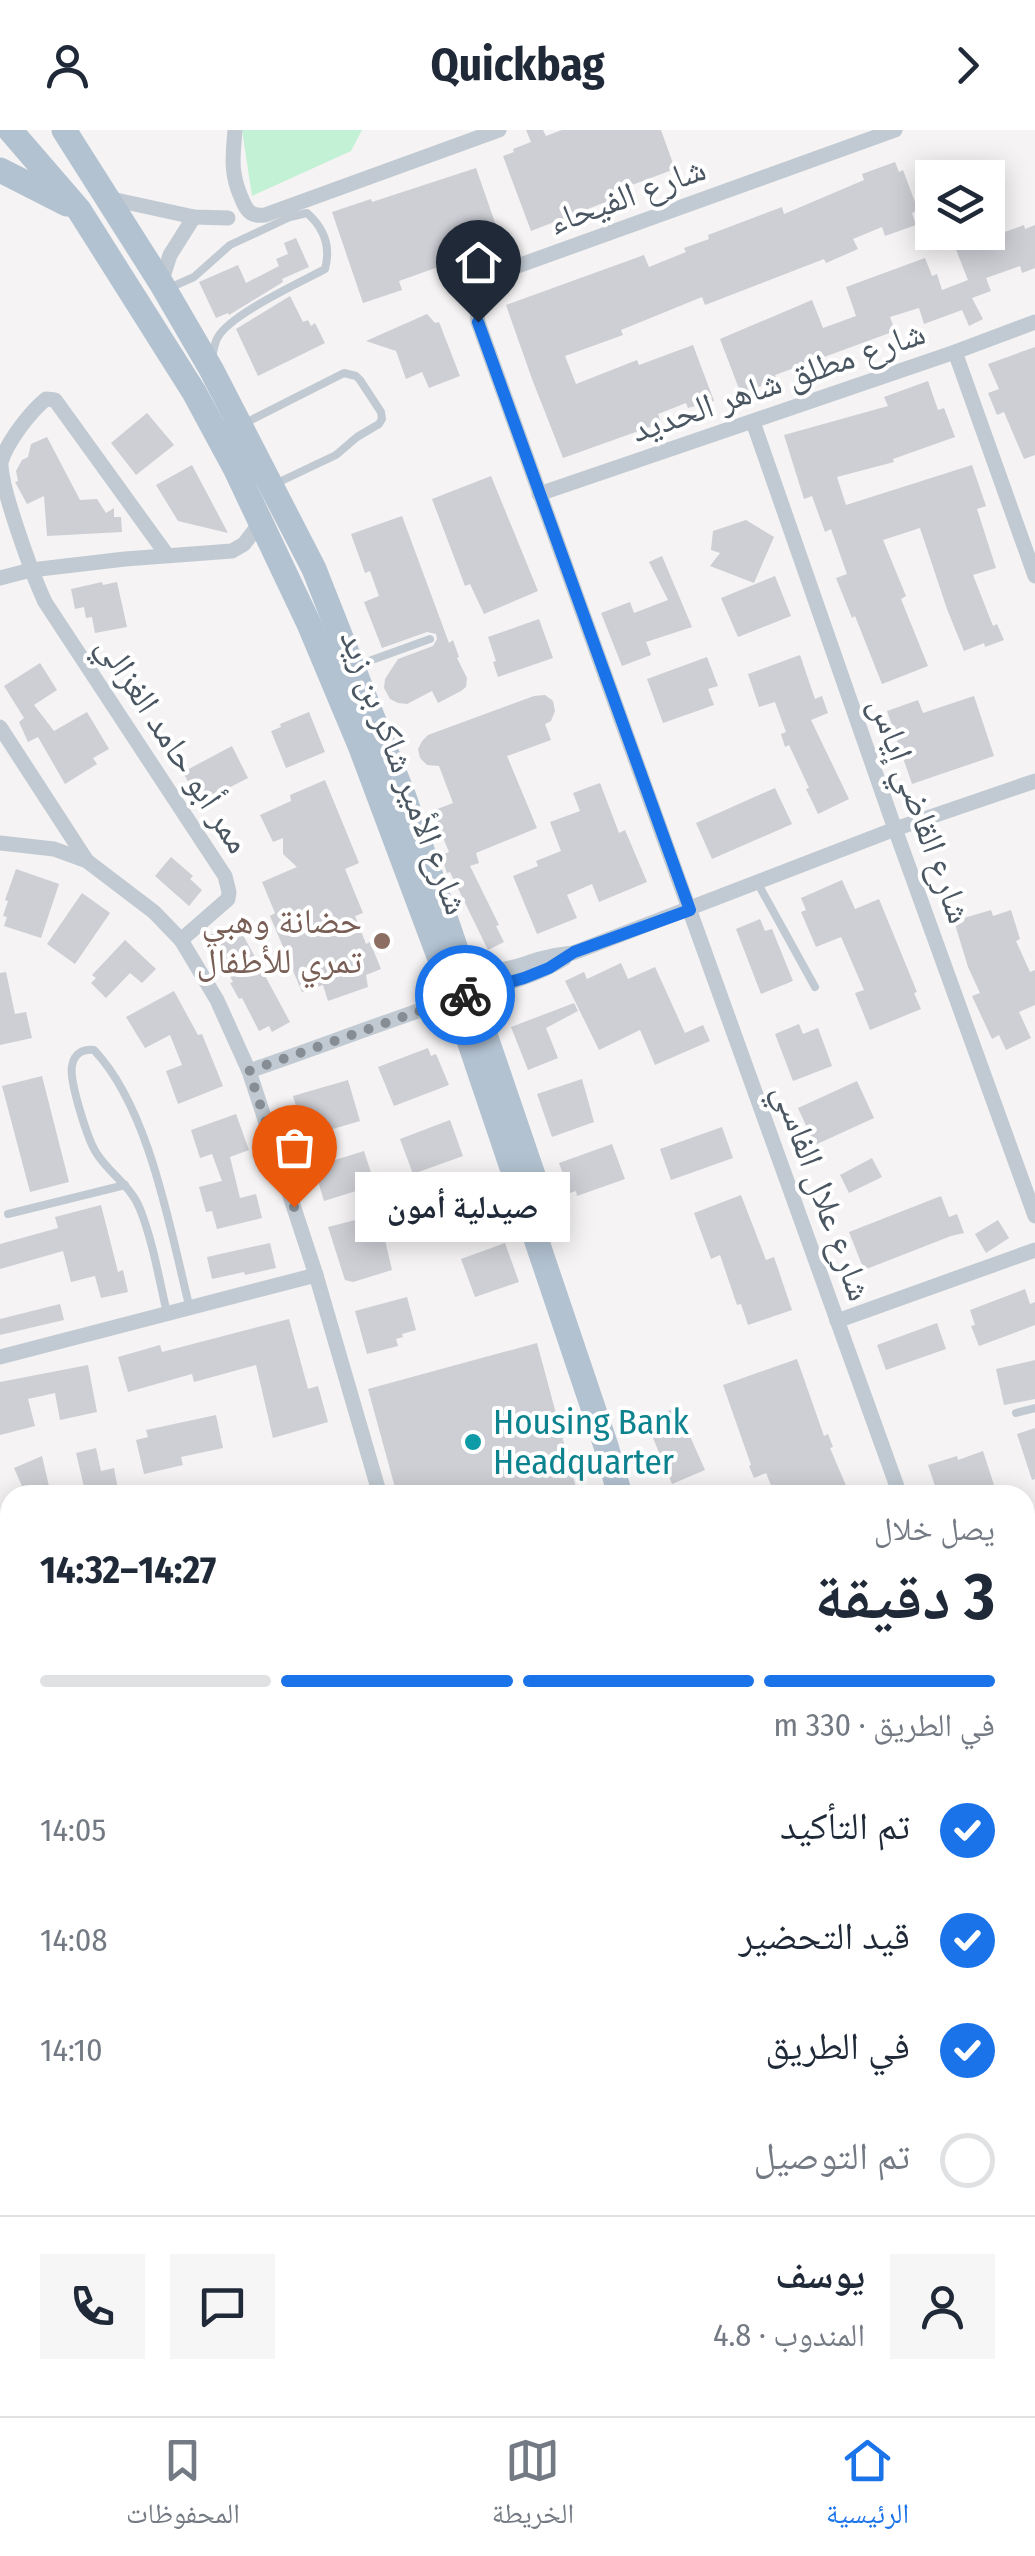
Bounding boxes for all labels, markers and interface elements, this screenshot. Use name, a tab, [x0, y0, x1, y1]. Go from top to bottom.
icon: person	[40, 38, 95, 93]
text: Quickbag	[430, 38, 605, 92]
icon: forward	[940, 38, 995, 93]
street label: شارع الفيحاء	[543, 147, 712, 244]
map controls	[915, 160, 1005, 250]
button: layers	[915, 160, 1005, 250]
pin	[436, 220, 521, 323]
icon: home	[451, 235, 506, 290]
street label: شارع مطلق شاهر الحديد	[625, 311, 931, 452]
street label: شارع الأمير شاكر بن زيد	[330, 624, 479, 921]
street label: ممر أبو حامد الغزالي	[82, 627, 260, 865]
street label: شارع القاضي إياس	[854, 691, 981, 931]
place label: حضانة وهبي تمري للأطفال	[196, 900, 362, 989]
marker: حضانة وهبي تمري للأطفال	[371, 930, 393, 952]
courier	[415, 945, 515, 1045]
icon: bike	[438, 968, 493, 1023]
street label: شارع علال الفاسي	[758, 1078, 882, 1309]
pin	[252, 1105, 337, 1208]
icon: bag	[267, 1120, 322, 1175]
callout: صيدلية أمون	[354, 1172, 569, 1242]
text: صيدلية أمون	[387, 1188, 538, 1226]
place label: Housing Bank Headquarter	[493, 1401, 690, 1483]
marker: Housing Bank Headquarter	[462, 1431, 484, 1453]
text: يصل خلال	[874, 1510, 995, 1548]
text: 14:27–14:32	[40, 1547, 216, 1593]
text: 3 دقيقة	[814, 1558, 995, 1636]
text: في الطريق · 330 m	[774, 1706, 995, 1744]
text: تم التأكيد	[780, 1803, 910, 1849]
icon: check	[940, 1803, 995, 1858]
text: 14:05	[40, 1811, 106, 1849]
text: قيد التحضير	[739, 1913, 910, 1959]
icon: check	[940, 1913, 995, 1968]
text: 14:08	[40, 1921, 107, 1959]
text: في الطريق	[765, 2023, 910, 2069]
icon: check	[940, 2023, 995, 2078]
text: 14:10	[40, 2031, 103, 2069]
text: تم التوصيل	[753, 2133, 910, 2179]
text: يوسف	[775, 2252, 865, 2298]
button: phone	[40, 2254, 145, 2359]
button: chat	[170, 2254, 275, 2359]
button: person	[890, 2254, 995, 2359]
text: المندوب · 4.8	[713, 2316, 865, 2354]
tab: المحفوظات	[126, 2433, 240, 2541]
tab: الخريطة	[492, 2433, 574, 2541]
tab: الرئيسية	[826, 2433, 909, 2541]

